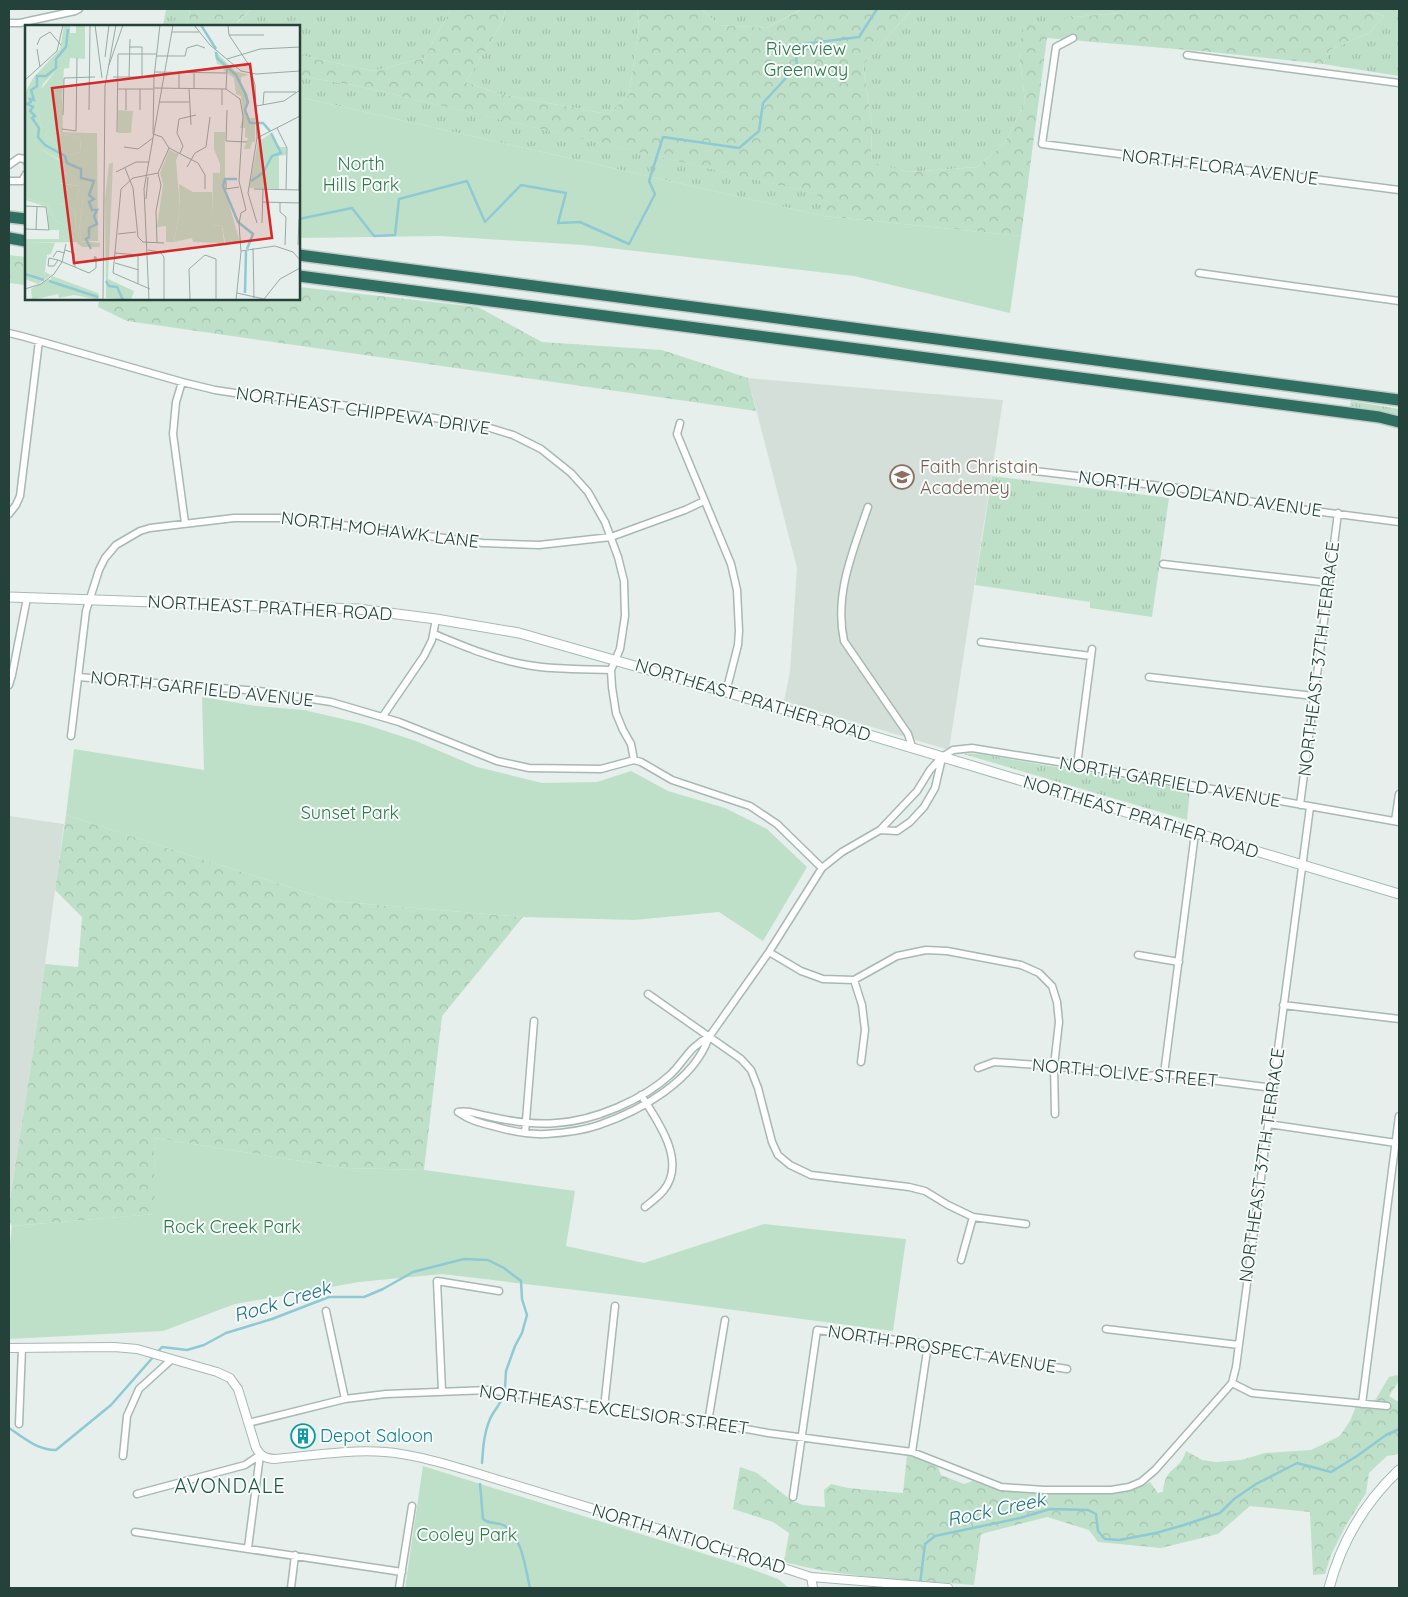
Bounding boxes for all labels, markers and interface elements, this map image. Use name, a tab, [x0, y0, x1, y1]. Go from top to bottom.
inset map	[25, 25, 300, 300]
park label: Riverview Greenway	[764, 37, 848, 81]
street label: NORTH FLORA AVENUE	[1121, 143, 1320, 190]
park label: North Hills Park	[323, 152, 399, 196]
street label: NORTHEAST CHIPPEWA DRIVE	[234, 381, 492, 440]
place label: Faith Christain Academey	[920, 455, 1038, 499]
school or university icon: Faith Christain Academey	[889, 464, 915, 490]
street label: NORTH WOODLAND AVENUE	[1077, 465, 1323, 522]
street label: NORTH MOHAWK LANE	[280, 506, 480, 553]
street label: NORTHEAST 37TH TERRACE	[1293, 540, 1344, 778]
street label: NORTHEAST PRATHER ROAD	[147, 590, 393, 625]
street label: NORTHEAST PRATHER ROAD	[633, 653, 874, 746]
street label: NORTH GARFIELD AVENUE	[89, 665, 315, 712]
street label: NORTH GARFIELD AVENUE	[1058, 751, 1283, 812]
street label: NORTHEAST PRATHER ROAD	[1021, 770, 1262, 863]
park label: Sunset Park	[301, 801, 399, 824]
street label: NORTHEAST 37TH TERRACE	[1234, 1046, 1289, 1284]
street label: NORTH OLIVE STREET	[1031, 1053, 1219, 1092]
park label: Rock Creek Park	[163, 1215, 301, 1238]
water label: Rock Creek	[231, 1274, 335, 1327]
street label: NORTH PROSPECT AVENUE	[826, 1319, 1058, 1378]
street label: NORTHEAST EXCELSIOR STREET	[478, 1379, 751, 1440]
building icon: Depot Saloon	[290, 1423, 316, 1449]
place label: Depot Saloon	[320, 1424, 433, 1447]
district label: AVONDALE	[174, 1473, 286, 1498]
water label: Rock Creek	[944, 1486, 1049, 1531]
street label: NORTH ANTIOCH ROAD	[590, 1498, 789, 1579]
park label: Cooley Park	[417, 1523, 517, 1546]

